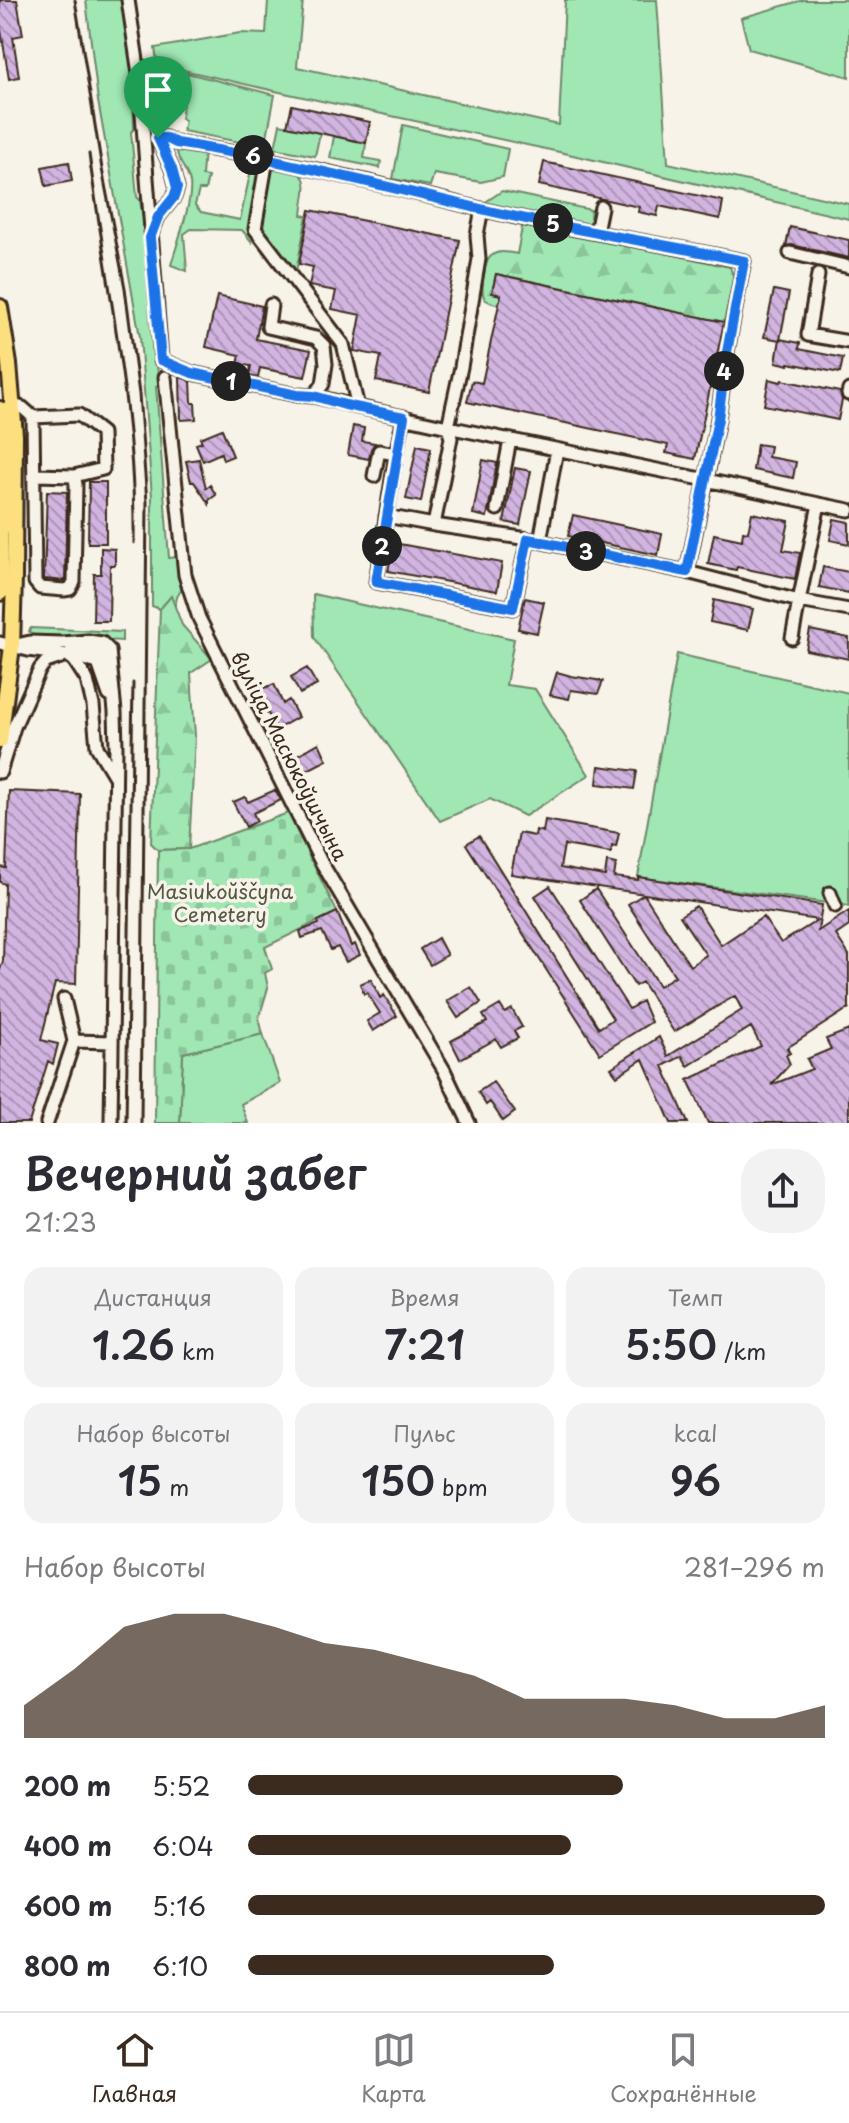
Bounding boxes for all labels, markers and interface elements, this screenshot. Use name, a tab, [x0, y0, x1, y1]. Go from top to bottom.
pin	[124, 56, 192, 138]
icon: arrive	[136, 68, 180, 112]
pin: 6	[233, 135, 273, 175]
text: 6	[245, 138, 261, 171]
pin: 5	[533, 203, 573, 243]
text: 5	[546, 206, 560, 239]
pin: 4	[704, 351, 744, 391]
text: 4	[717, 354, 731, 387]
pin: 1	[211, 361, 251, 401]
text: 1	[226, 364, 236, 397]
pin: 2	[362, 526, 402, 566]
text: 2	[374, 529, 390, 562]
pin: 3	[566, 531, 606, 571]
text: 3	[579, 534, 593, 567]
street label: вуліца Масюкоўшчына	[224, 645, 356, 866]
park label: Masiukoŭščyna Cemetery	[147, 876, 294, 929]
text: Вечерний забег	[24, 1139, 366, 1205]
button: share	[741, 1149, 825, 1233]
text: 21:23	[24, 1202, 97, 1241]
text: Дистанция	[95, 1280, 212, 1313]
text: Время	[389, 1280, 460, 1313]
text: Темп	[668, 1280, 723, 1313]
text: 1.26	[92, 1313, 175, 1374]
text: 7:21	[384, 1313, 465, 1374]
text: 5:50	[625, 1313, 717, 1374]
text: km	[175, 1334, 215, 1367]
text: /km	[717, 1334, 766, 1367]
text: Набор высоты	[76, 1416, 231, 1449]
text: Пульс	[393, 1416, 456, 1449]
text: kcal	[674, 1416, 717, 1449]
text: 15	[118, 1449, 162, 1510]
text: 150	[361, 1449, 435, 1510]
text: 96	[670, 1449, 721, 1510]
text: m	[162, 1470, 189, 1503]
text: bpm	[435, 1470, 488, 1503]
text: Набор высоты	[24, 1547, 206, 1586]
text: 281–296 m	[684, 1547, 825, 1586]
text: 200 m	[24, 1766, 111, 1805]
text: 5:52	[152, 1766, 210, 1805]
text: 400 m	[24, 1826, 112, 1865]
text: 6:04	[152, 1826, 214, 1865]
text: 600 m	[24, 1886, 112, 1925]
text: 5:16	[152, 1886, 206, 1925]
text: 800 m	[24, 1946, 111, 1985]
text: 6:10	[152, 1946, 208, 1985]
tab: Главная	[92, 2028, 177, 2109]
tab: Карта	[361, 2028, 426, 2109]
tab: Сохранённые	[610, 2028, 757, 2109]

